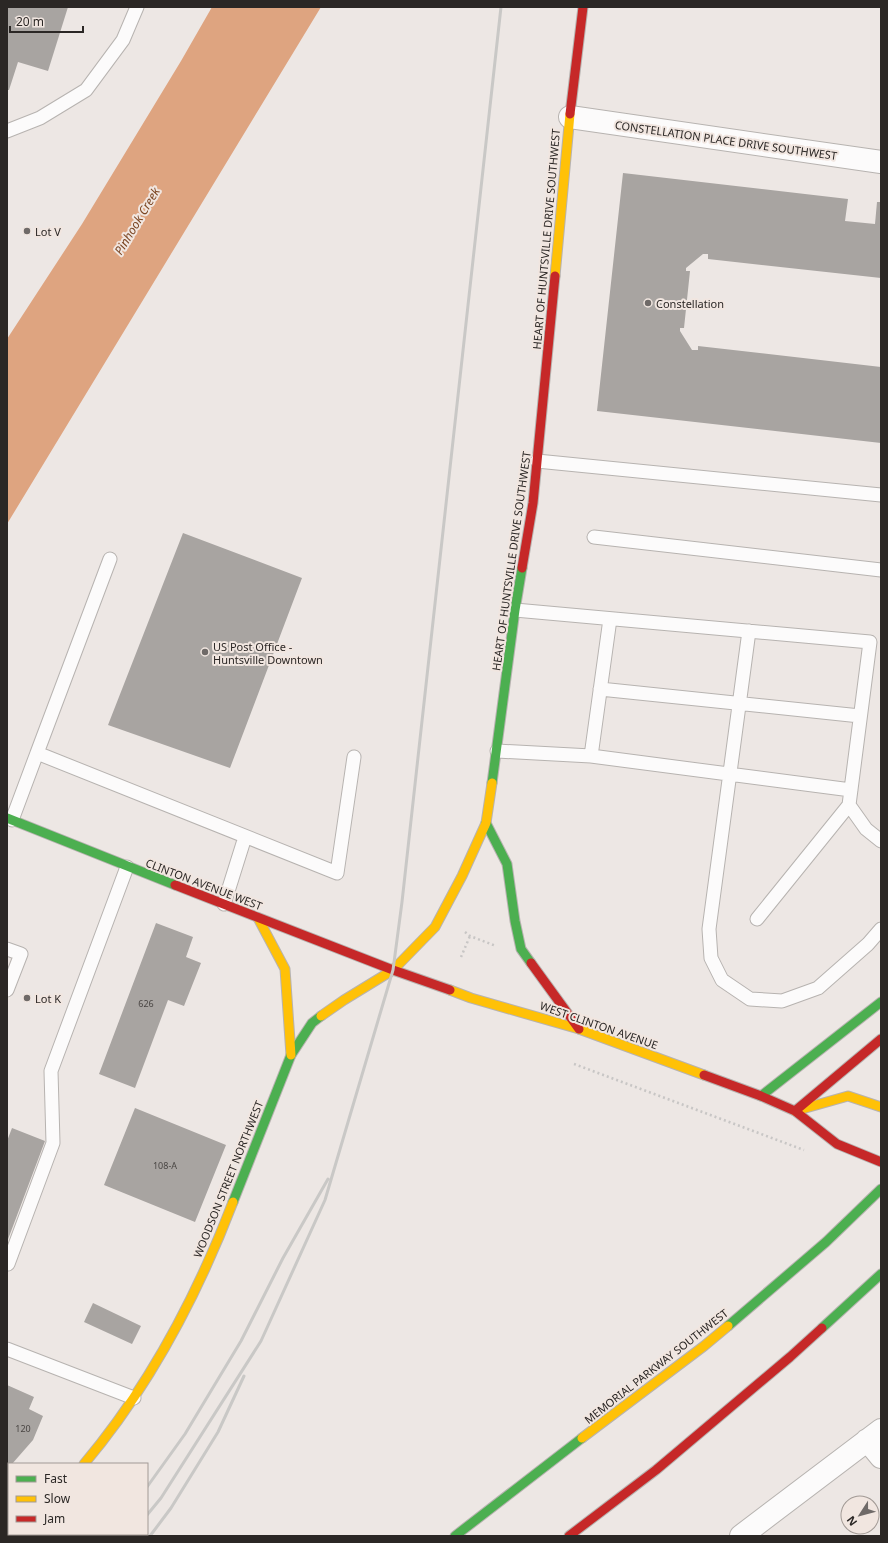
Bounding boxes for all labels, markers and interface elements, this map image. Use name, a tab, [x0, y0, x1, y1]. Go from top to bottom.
scale bar	[10, 8, 83, 34]
text: 20 m	[16, 13, 44, 30]
street label: CONSTELLATION PLACE DRIVE SOUTHWEST	[614, 117, 838, 163]
street label: HEART OF HUNTSVILLE DRIVE SOUTHWEST	[529, 128, 563, 350]
water label: Pinhook Creek	[110, 183, 164, 258]
place label: Lot V	[35, 224, 61, 239]
marker: Lot V	[22, 226, 32, 236]
place label: Constellation	[656, 296, 724, 311]
marker: Constellation	[643, 298, 653, 308]
street label: HEART OF HUNTSVILLE DRIVE SOUTHWEST	[488, 450, 534, 672]
place label: US Post Office - Huntsville Downtown	[213, 639, 323, 667]
marker: US Post Office - Huntsville Downtown	[200, 647, 210, 657]
street label: CLINTON AVENUE WEST	[144, 855, 264, 913]
place label: Lot K	[35, 991, 61, 1006]
marker: Lot K	[22, 993, 32, 1003]
house number: 626	[138, 997, 154, 1010]
street label: WEST CLINTON AVENUE	[538, 998, 660, 1052]
street label: WOODSON STREET NORTHWEST	[190, 1098, 266, 1260]
house number: 108-A	[153, 1159, 177, 1172]
street label: MEMORIAL PARKWAY SOUTHWEST	[581, 1305, 731, 1427]
house number: 120	[15, 1422, 31, 1435]
legend	[8, 1463, 148, 1535]
text: Fast	[44, 1470, 68, 1487]
text: Slow	[44, 1490, 71, 1507]
north arrow	[840, 1495, 880, 1535]
text: Jam	[43, 1510, 65, 1527]
text: N	[843, 1513, 860, 1529]

